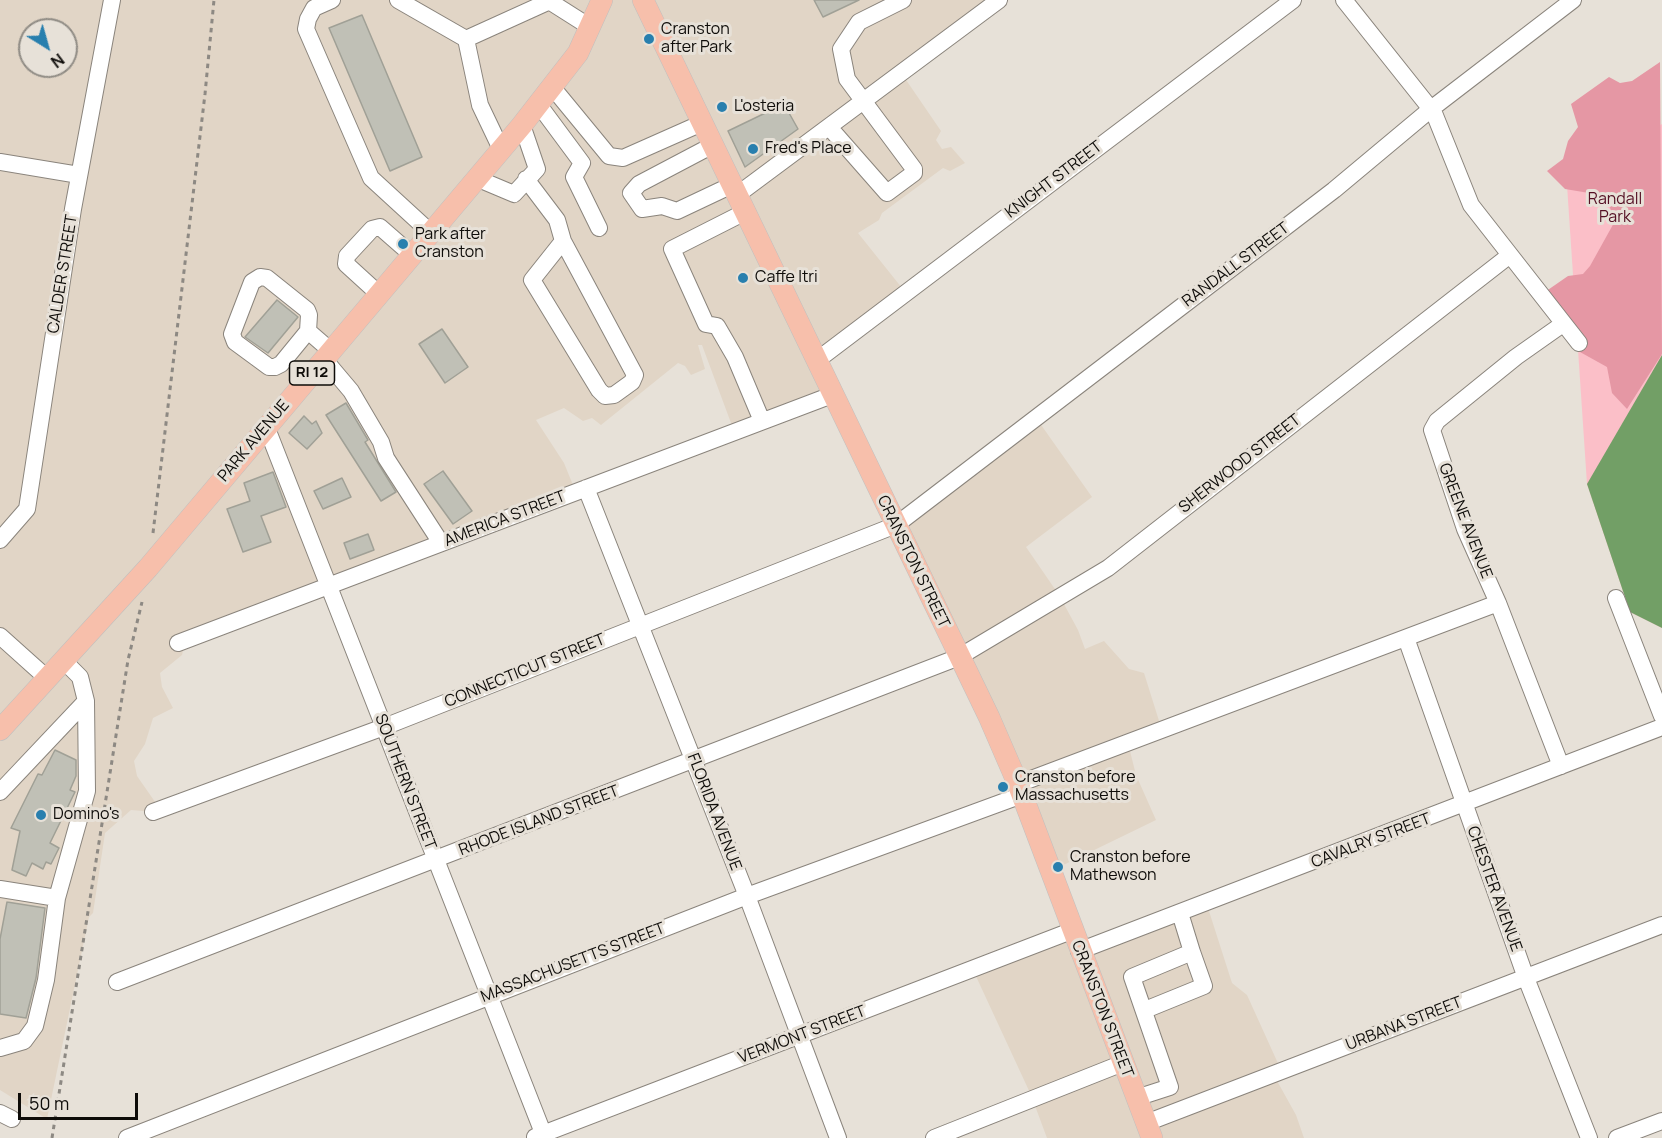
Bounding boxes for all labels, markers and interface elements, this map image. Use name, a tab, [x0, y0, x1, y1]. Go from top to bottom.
north arrow	[18, 18, 78, 78]
place label: Cranston after Park	[661, 20, 732, 58]
marker: Cranston after Park	[642, 32, 656, 46]
text: N	[46, 49, 69, 73]
place label: L'osteria	[734, 97, 794, 117]
marker: L'osteria	[715, 100, 729, 114]
street label: KNIGHT STREET	[1002, 137, 1106, 223]
place label: Fred's Place	[765, 139, 851, 159]
marker: Fred's Place	[746, 142, 760, 156]
park label: Randall Park	[1588, 190, 1642, 228]
street label: CALDER STREET	[44, 213, 82, 335]
street label: RANDALL STREET	[1179, 219, 1293, 311]
place label: Park after Cranston	[415, 225, 486, 263]
marker: Park after Cranston	[396, 237, 410, 251]
place label: Caffe Itri	[755, 268, 818, 288]
marker: Caffe Itri	[736, 271, 750, 285]
road number: RI 12	[290, 361, 334, 385]
street label: PARK AVENUE	[214, 396, 294, 486]
street label: SHERWOOD STREET	[1175, 411, 1305, 517]
street label: GREENE AVENUE	[1434, 461, 1496, 581]
street label: AMERICA STREET	[442, 487, 568, 551]
street label: CRANSTON STREET	[873, 493, 953, 631]
street label: CONNECTICUT STREET	[442, 630, 608, 712]
street label: SOUTHERN STREET	[370, 711, 440, 853]
street label: FLORIDA AVENUE	[683, 751, 745, 873]
place label: Cranston before Massachusetts	[1015, 768, 1136, 806]
marker: Cranston before Massachusetts	[996, 780, 1010, 794]
street label: RHODE ISLAND STREET	[456, 782, 622, 860]
place label: Domino's	[53, 805, 119, 825]
marker: Domino's	[34, 808, 48, 822]
street label: CAVALRY STREET	[1309, 809, 1433, 873]
street label: CHESTER AVENUE	[1462, 824, 1526, 954]
place label: Cranston before Mathewson	[1070, 848, 1191, 886]
marker: Cranston before Mathewson	[1051, 860, 1065, 874]
street label: MASSACHUSETTS STREET	[478, 919, 668, 1007]
street label: CRANSTON STREET	[1067, 938, 1137, 1080]
street label: URBANA STREET	[1343, 993, 1465, 1055]
street label: VERMONT STREET	[736, 1002, 868, 1068]
scale bar	[21, 1081, 141, 1119]
text: 50 m	[29, 1091, 69, 1115]

